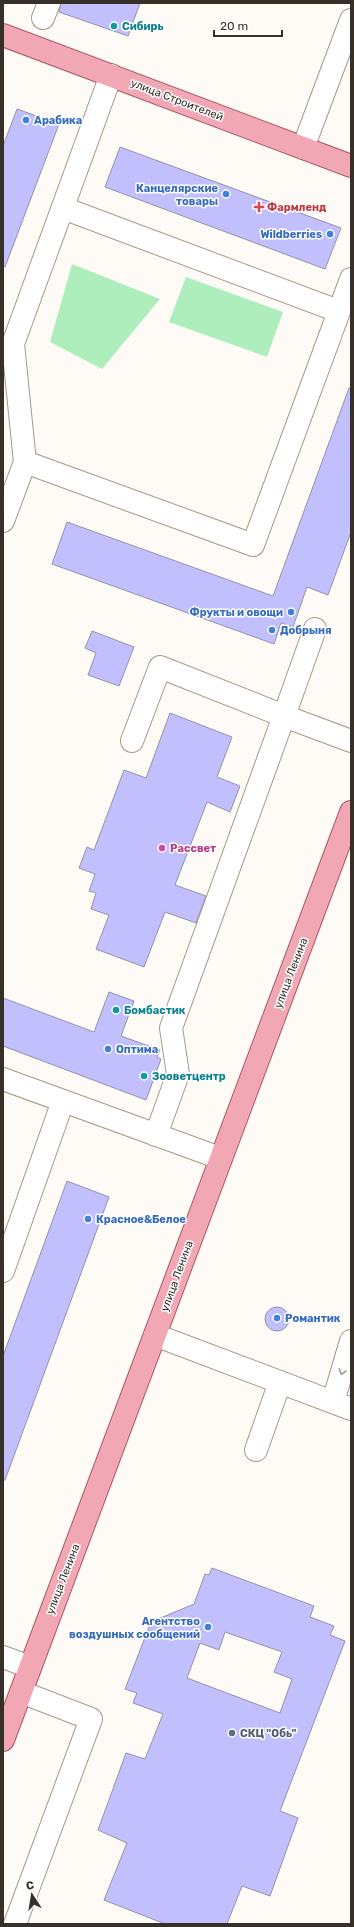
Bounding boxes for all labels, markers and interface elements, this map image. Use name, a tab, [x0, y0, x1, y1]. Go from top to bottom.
scale bar	[214, 12, 282, 38]
text: 20 m	[220, 19, 248, 33]
place label: Сибирь	[122, 20, 164, 33]
marker: Сибирь	[109, 21, 119, 31]
street label: улица Строителей	[129, 76, 225, 124]
place label: Арабика	[34, 114, 82, 127]
marker: Арабика	[21, 115, 31, 125]
place label: Канцелярские товары	[136, 182, 218, 208]
marker: Канцелярские товары	[221, 189, 231, 199]
place label: Фармленд	[267, 201, 326, 214]
marker: Фармленд	[254, 202, 264, 212]
place label: Wildberries	[260, 228, 322, 241]
marker: Wildberries	[325, 229, 335, 239]
place label: Фрукты и овощи	[190, 606, 283, 619]
marker: Фрукты и овощи	[286, 607, 296, 617]
place label: Добрыня	[280, 624, 332, 637]
marker: Добрыня	[267, 625, 277, 635]
place label: Рассвет	[170, 842, 216, 855]
marker: Рассвет	[157, 843, 167, 853]
street label: улица Ленина	[272, 936, 310, 1010]
place label: Бомбастик	[124, 1004, 186, 1017]
marker: Бомбастик	[111, 1005, 121, 1015]
place label: Оптима	[116, 1043, 158, 1056]
marker: Оптима	[103, 1044, 113, 1054]
place label: Зооветцентр	[152, 1070, 226, 1083]
marker: Зооветцентр	[139, 1071, 149, 1081]
place label: Красное&Белое	[96, 1213, 186, 1226]
marker: Красное&Белое	[83, 1214, 93, 1224]
street label: улица Ленина	[158, 1239, 196, 1313]
place label: Романтик	[285, 1312, 341, 1325]
marker: Романтик	[272, 1313, 282, 1323]
one-way arrow	[338, 1368, 347, 1375]
street label: улица Ленина	[44, 1542, 82, 1616]
place label: Агентство воздушных сообщений	[69, 1615, 200, 1641]
marker: Агентство воздушных сообщений	[203, 1622, 213, 1632]
place label: СКЦ "Обь"	[240, 1727, 296, 1740]
marker: СКЦ "Обь"	[227, 1728, 237, 1738]
north arrow	[12, 1875, 52, 1915]
text: С	[25, 1878, 35, 1893]

